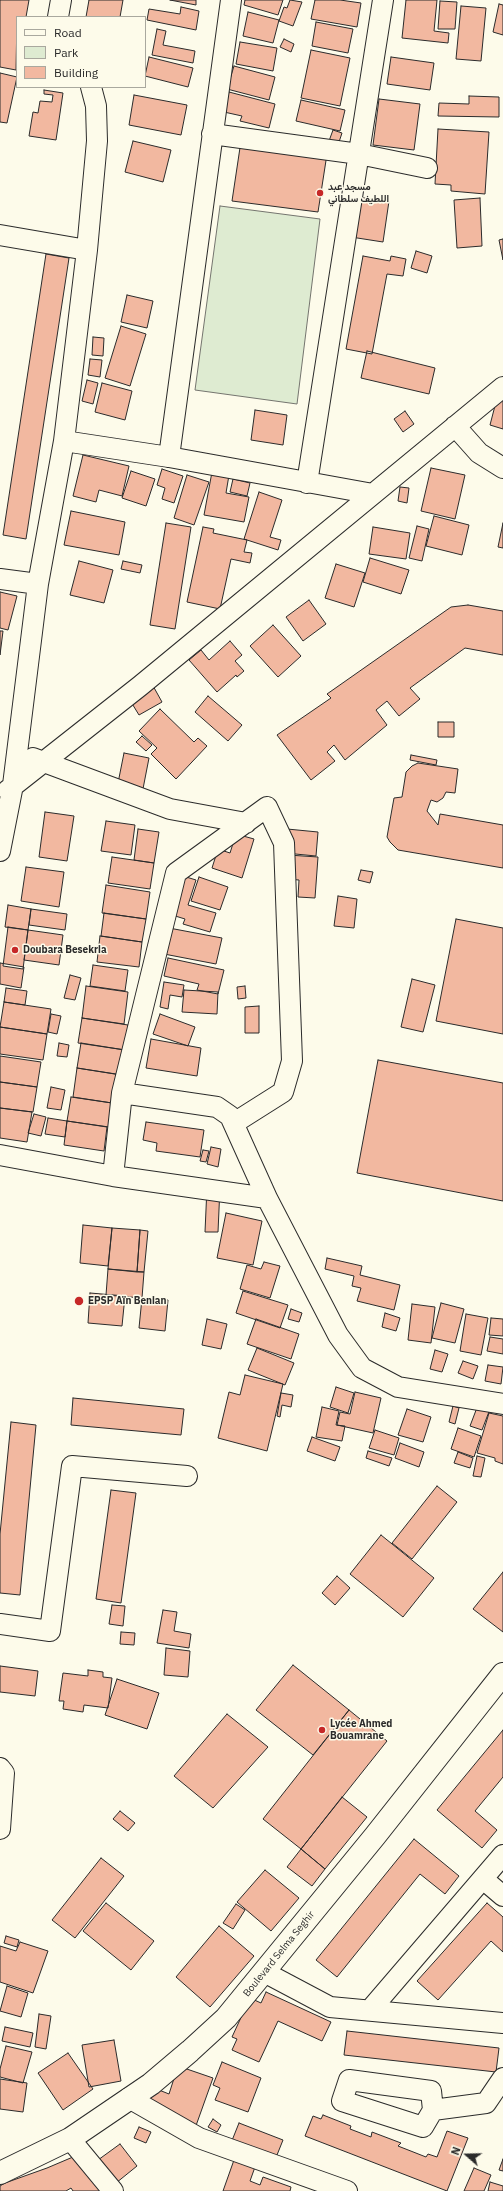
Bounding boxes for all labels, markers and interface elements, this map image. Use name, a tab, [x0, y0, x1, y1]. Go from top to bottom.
legend	[16, 16, 146, 88]
text: Road	[54, 25, 82, 40]
text: Park	[54, 45, 78, 60]
text: Building	[54, 65, 98, 80]
place label: مسجد عبد اللطيف سلطاني	[328, 181, 389, 204]
marker: مسجد عبد اللطيف سلطاني	[315, 188, 325, 198]
place label: Doubara Besekria	[23, 944, 107, 956]
marker: Doubara Besekria	[10, 945, 20, 955]
marker: EPSP Aïn Benian	[73, 1295, 85, 1307]
place label: EPSP Aïn Benian	[88, 1295, 166, 1307]
place label: Lycée Ahmed Bouamrane	[330, 1718, 392, 1742]
marker: Lycée Ahmed Bouamrane	[317, 1725, 327, 1735]
street label: Boulevard Selma Seghir	[241, 1909, 317, 1999]
north arrow	[447, 2135, 487, 2175]
text: N	[448, 2145, 464, 2157]

